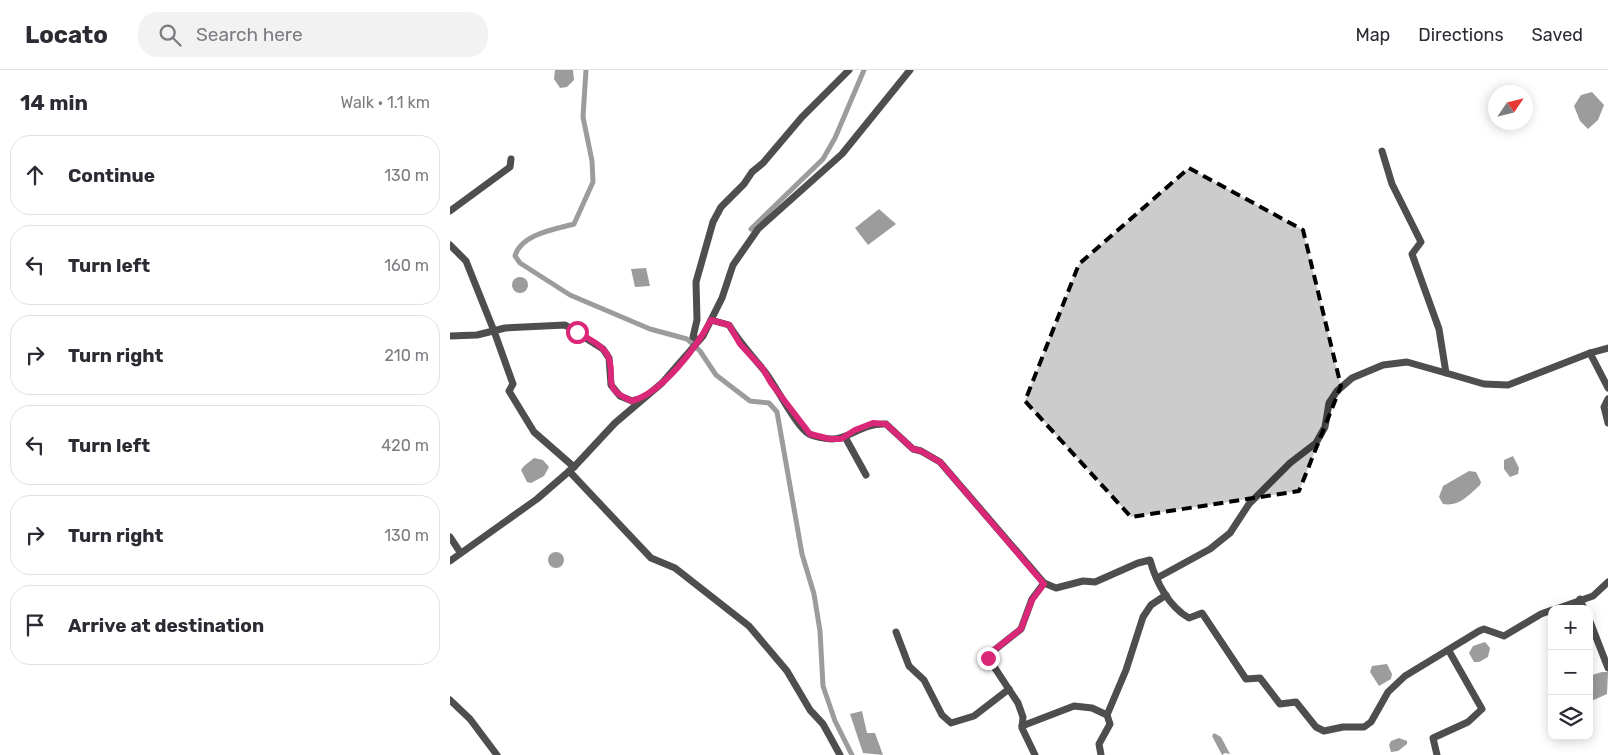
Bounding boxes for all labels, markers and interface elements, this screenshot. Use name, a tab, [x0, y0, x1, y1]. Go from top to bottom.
search box	[138, 12, 488, 57]
text: Locato	[25, 21, 108, 49]
icon: search	[156, 21, 184, 49]
text: Search here	[196, 23, 303, 46]
text: Map	[1355, 24, 1390, 46]
text: Directions	[1418, 24, 1504, 46]
text: Saved	[1532, 24, 1583, 46]
north arrow	[1488, 85, 1533, 130]
text: 14 min	[20, 90, 88, 115]
text: Walk · 1.1 km	[341, 93, 430, 112]
icon: ahead	[21, 161, 49, 189]
text: Continue	[68, 164, 155, 187]
text: 130 m	[384, 166, 429, 185]
icon: left	[21, 251, 49, 279]
text: Turn left	[68, 254, 150, 277]
text: 160 m	[384, 256, 429, 275]
route start	[566, 321, 589, 344]
icon: right	[21, 341, 49, 369]
text: Turn right	[68, 344, 163, 367]
text: 210 m	[384, 346, 429, 365]
icon: left	[21, 431, 49, 459]
text: Turn left	[68, 434, 150, 457]
text: 420 m	[381, 436, 429, 455]
icon: right	[21, 521, 49, 549]
text: Turn right	[68, 524, 163, 547]
text: 130 m	[384, 526, 429, 545]
map controls	[1548, 605, 1593, 740]
button: +	[1548, 605, 1593, 650]
icon: arrive	[21, 611, 49, 639]
text: Arrive at destination	[68, 614, 264, 637]
route end	[977, 647, 1000, 670]
button: −	[1548, 650, 1593, 695]
button: layers	[1548, 695, 1593, 740]

